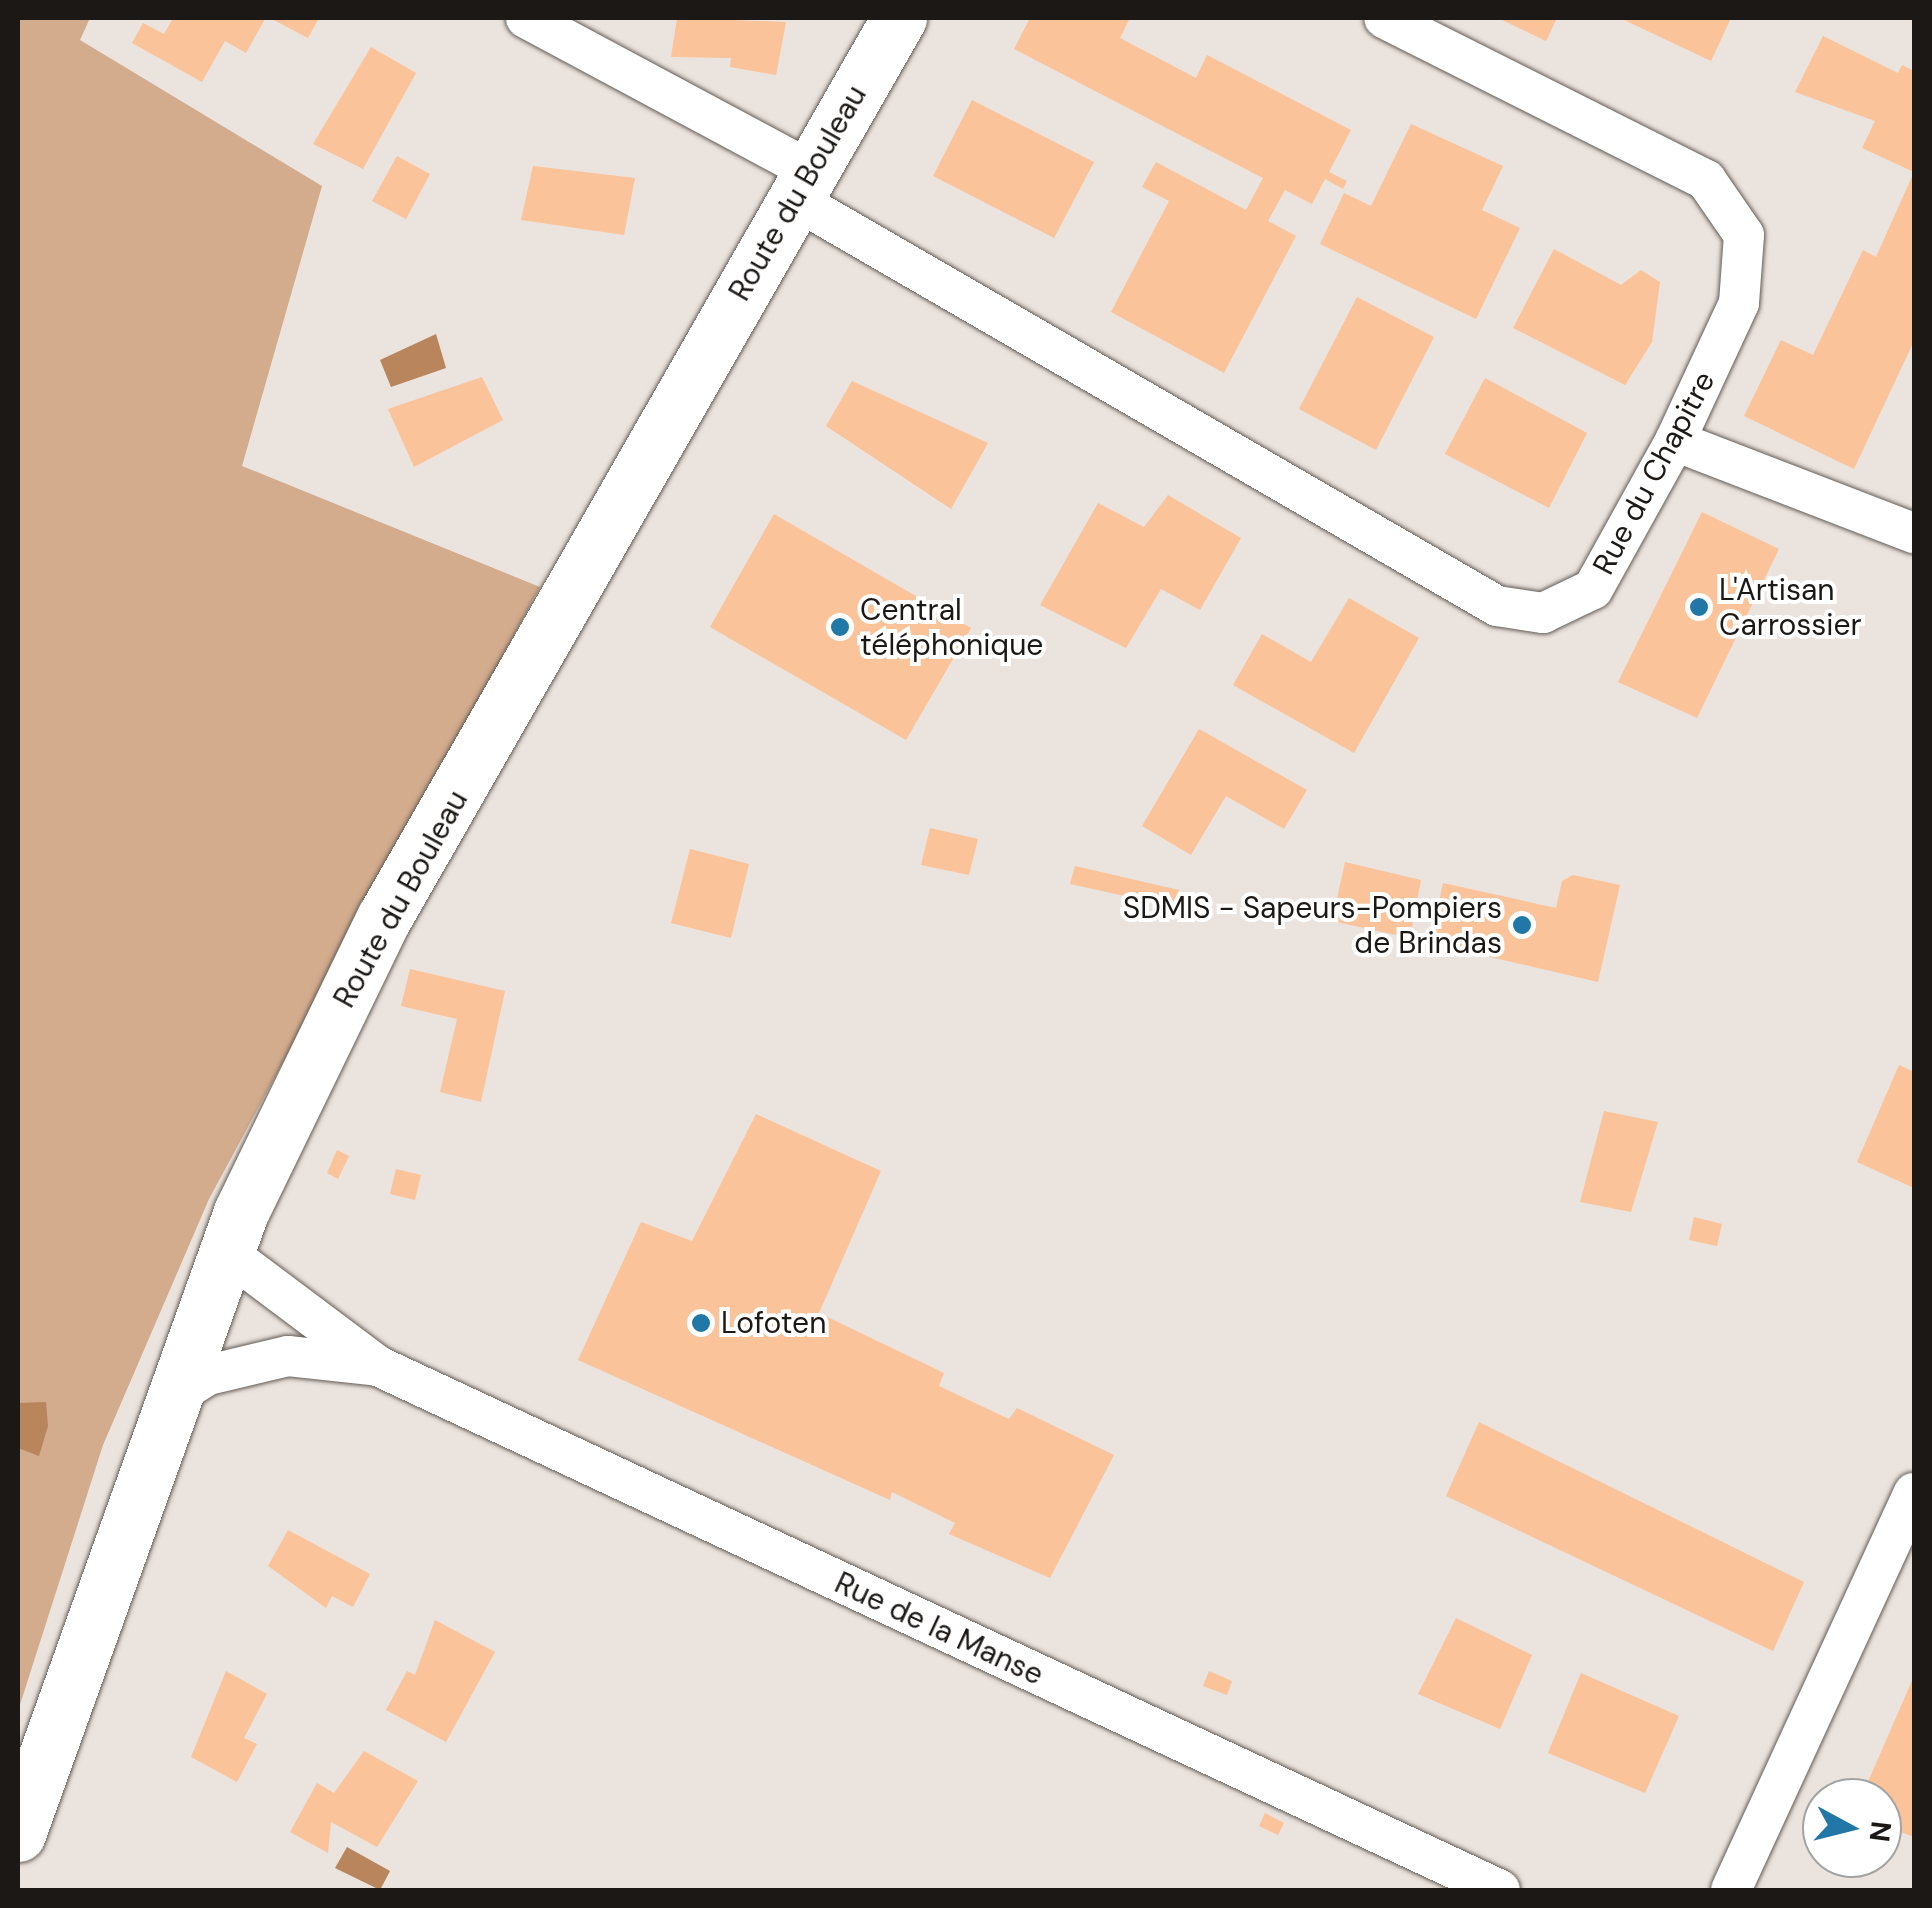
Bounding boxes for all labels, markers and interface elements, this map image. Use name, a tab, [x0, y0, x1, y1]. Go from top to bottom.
street label: Route du Bouleau	[722, 79, 874, 307]
street label: Rue du Chapitre	[1585, 365, 1723, 581]
place label: L'Artisan Carrossier	[1719, 572, 1862, 642]
place label: Central téléphonique	[860, 592, 1043, 662]
marker: L'Artisan Carrossier	[1688, 596, 1710, 618]
marker: Central téléphonique	[829, 616, 851, 638]
street label: Route du Bouleau	[326, 784, 476, 1014]
place label: SDMIS - Sapeurs-Pompiers de Brindas	[1123, 890, 1502, 960]
marker: SDMIS - Sapeurs-Pompiers de Brindas	[1511, 914, 1533, 936]
place label: Lofoten	[721, 1305, 826, 1341]
marker: Lofoten	[690, 1312, 712, 1334]
street label: Rue de la Manse	[829, 1565, 1049, 1693]
north arrow	[1802, 1778, 1902, 1878]
text: N	[1861, 1819, 1900, 1844]

